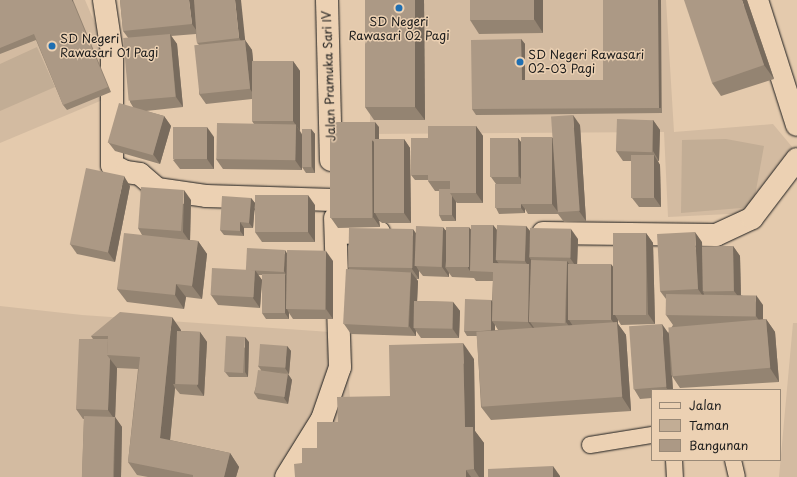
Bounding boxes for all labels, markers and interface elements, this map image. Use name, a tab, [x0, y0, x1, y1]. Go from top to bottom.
marker: SD Negeri Rawasari 02 Pagi	[394, 3, 404, 13]
street label: Jalan Pramuka Sari IV	[320, 10, 338, 142]
place label: SD Negeri Rawasari 02 Pagi	[348, 15, 450, 43]
place label: SD Negeri Rawasari 01 Pagi	[60, 32, 160, 60]
marker: SD Negeri Rawasari 01 Pagi	[47, 41, 57, 51]
place label: SD Negeri Rawasari 02-03 Pagi	[528, 48, 644, 76]
marker: SD Negeri Rawasari 02-03 Pagi	[515, 57, 525, 67]
legend	[651, 389, 781, 461]
text: Jalan	[689, 396, 722, 414]
text: Taman	[689, 416, 729, 434]
text: Bangunan	[689, 436, 748, 454]

